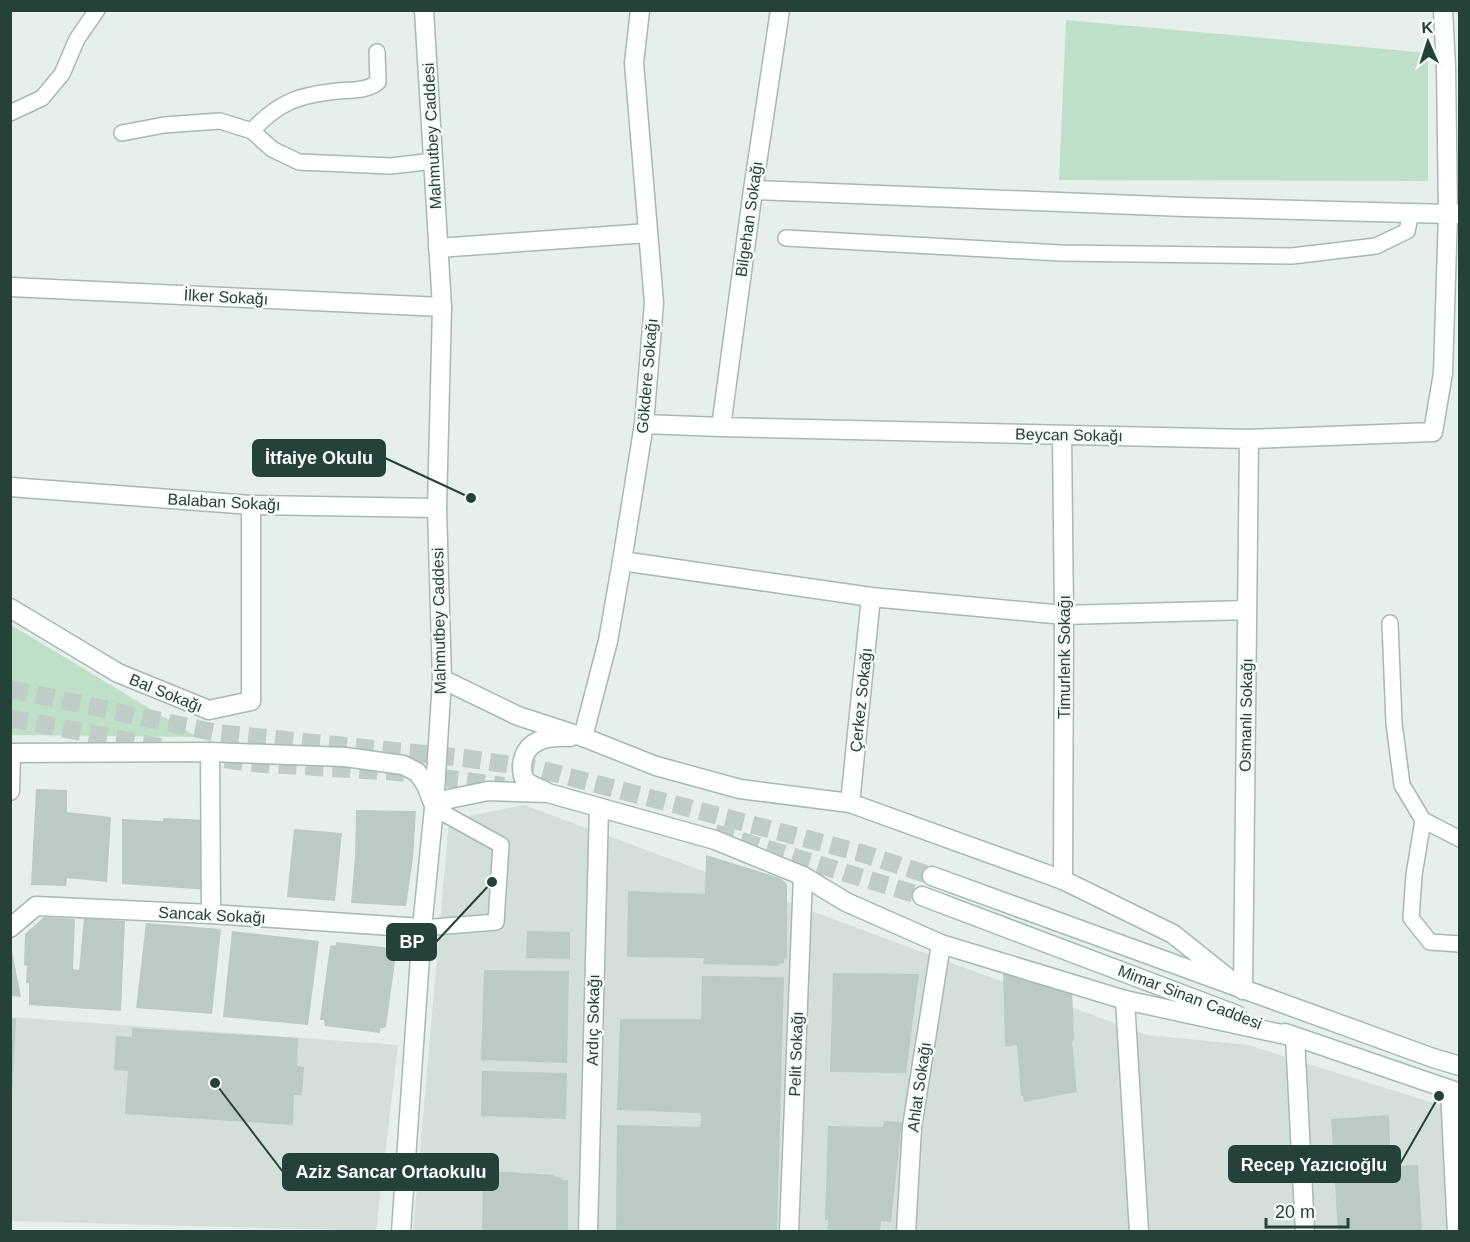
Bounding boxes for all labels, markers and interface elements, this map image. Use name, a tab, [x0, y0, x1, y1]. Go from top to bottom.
north arrow	[1398, 12, 1458, 72]
text: K	[1421, 19, 1434, 36]
street label: Mahmutbey Caddesi	[420, 62, 444, 210]
street label: Bilgehan Sokağı	[732, 160, 766, 278]
street label: İlker Sokağı	[183, 285, 269, 308]
street label: Gökdere Sokağı	[633, 318, 661, 434]
street label: Beycan Sokağı	[1015, 426, 1123, 444]
callout: İtfaiye Okulu	[253, 440, 385, 476]
text: İtfaiye Okulu	[265, 448, 373, 468]
street label: Balaban Sokağı	[167, 491, 281, 513]
street label: Mahmutbey Caddesi	[429, 547, 449, 695]
street label: Timurlenk Sokağı	[1056, 595, 1073, 719]
street label: Çerkez Sokağı	[847, 647, 875, 753]
street label: Osmanlı Sokağı	[1237, 658, 1255, 772]
street label: Bal Sokağı	[127, 671, 205, 715]
street label: Sancak Sokağı	[158, 904, 266, 926]
callout: BP	[387, 924, 436, 960]
text: BP	[399, 932, 425, 952]
street label: Mimar Sinan Caddesi	[1116, 962, 1264, 1032]
street label: Ardıç Sokağı	[584, 974, 602, 1066]
street label: Pelit Sokağı	[786, 1011, 806, 1097]
street label: Ahlat Sokağı	[904, 1041, 934, 1133]
callout: Recep Yazıcıoğlu	[1229, 1146, 1400, 1182]
callout: Aziz Sancar Ortaokulu	[283, 1154, 498, 1190]
text: Recep Yazıcıoğlu	[1241, 1155, 1387, 1175]
text: Aziz Sancar Ortaokulu	[295, 1162, 487, 1182]
scale bar	[1266, 1191, 1348, 1229]
text: 20 m	[1275, 1202, 1315, 1222]

